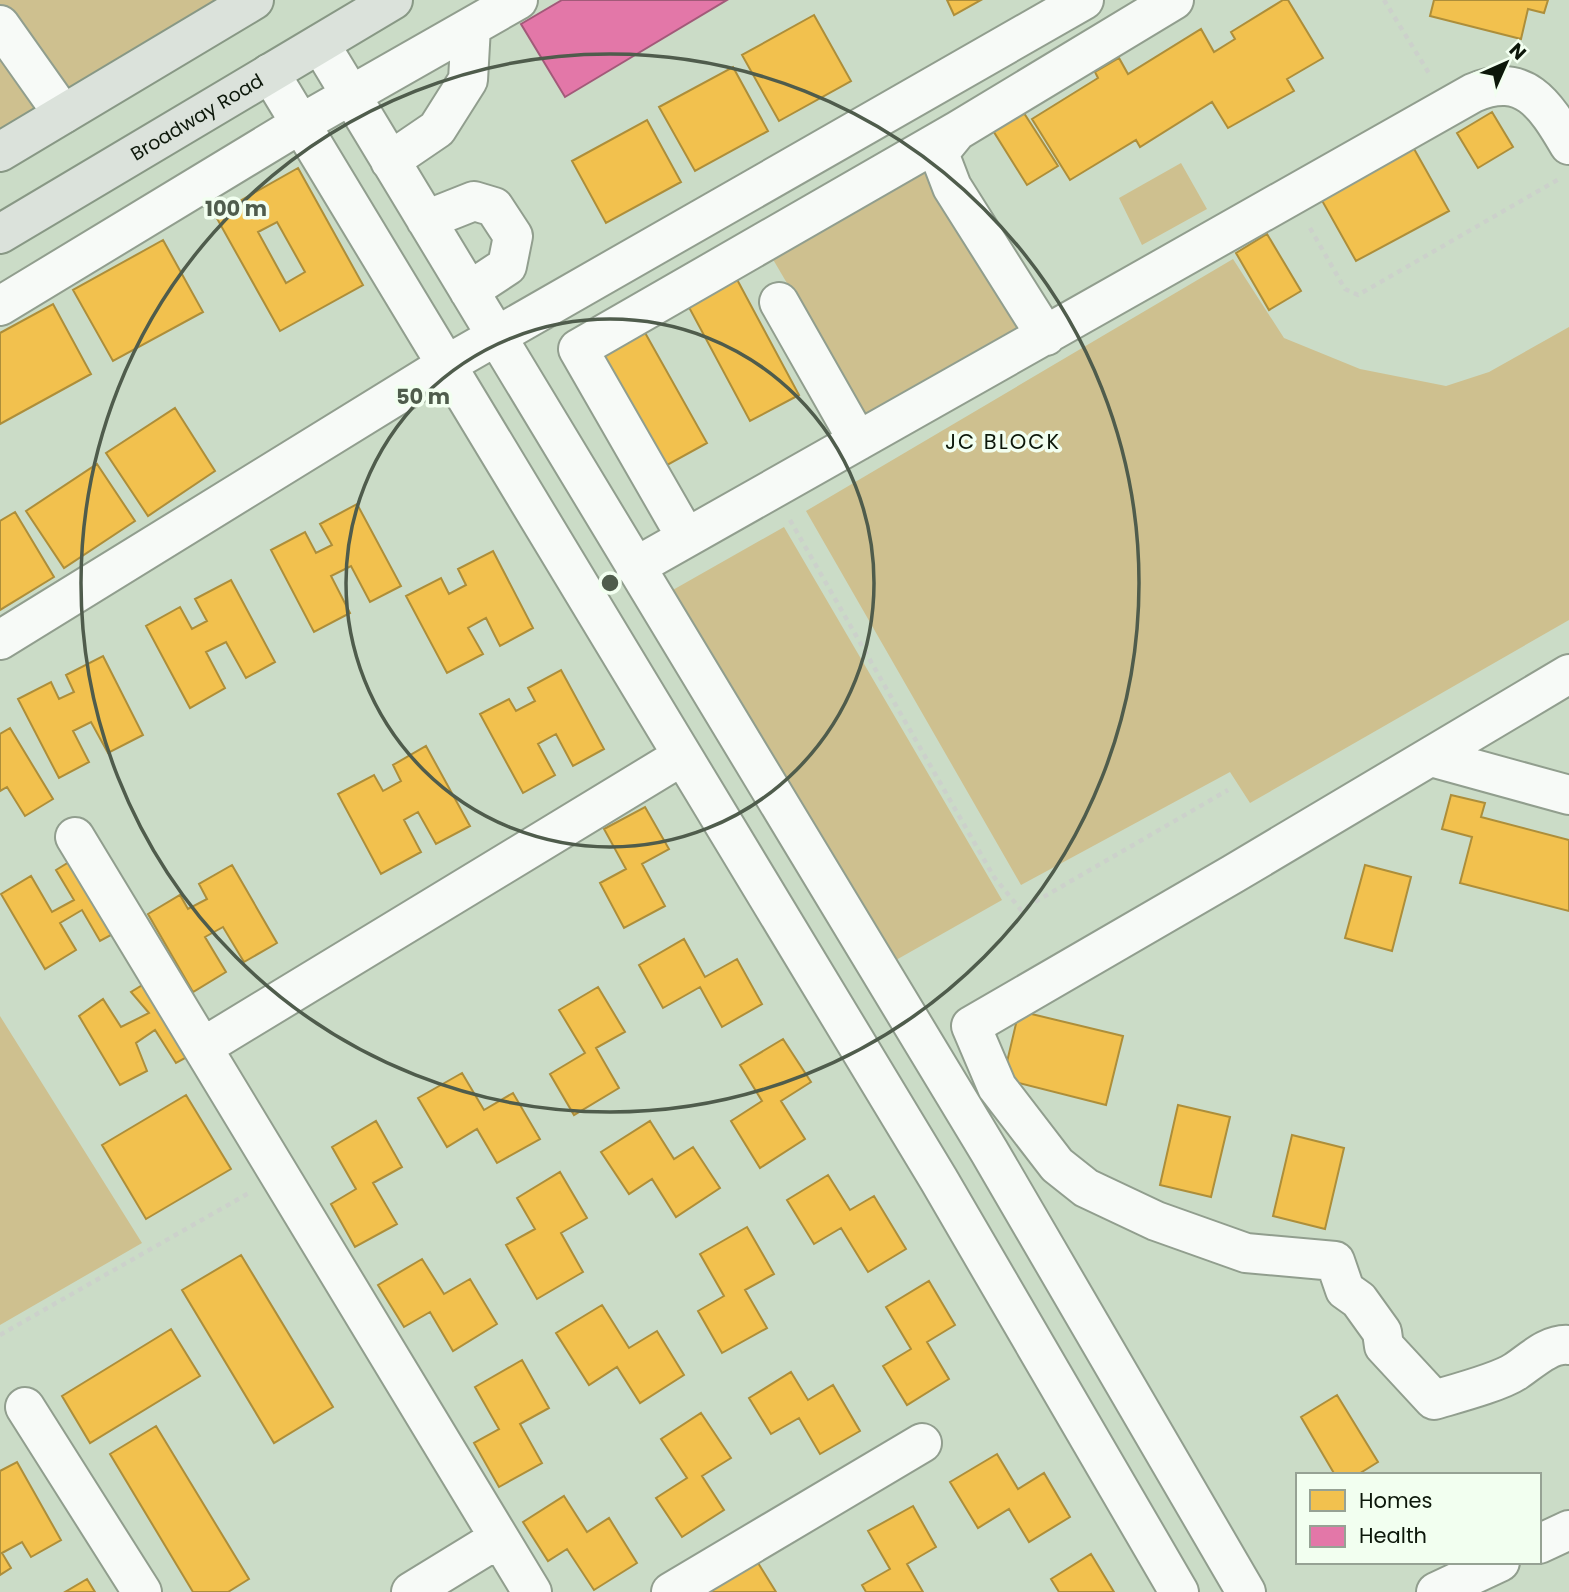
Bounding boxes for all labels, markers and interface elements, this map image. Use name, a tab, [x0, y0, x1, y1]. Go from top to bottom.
north arrow	[1471, 28, 1541, 98]
text: N	[1503, 37, 1532, 66]
street label: Broadway Road	[126, 67, 269, 167]
text: 100 m	[205, 194, 267, 223]
text: 50 m	[396, 382, 450, 411]
district label: JC BLOCK	[945, 427, 1061, 456]
centre of rings	[598, 571, 622, 595]
legend	[1296, 1473, 1541, 1564]
text: Homes	[1359, 1486, 1433, 1515]
text: Health	[1359, 1521, 1427, 1550]

